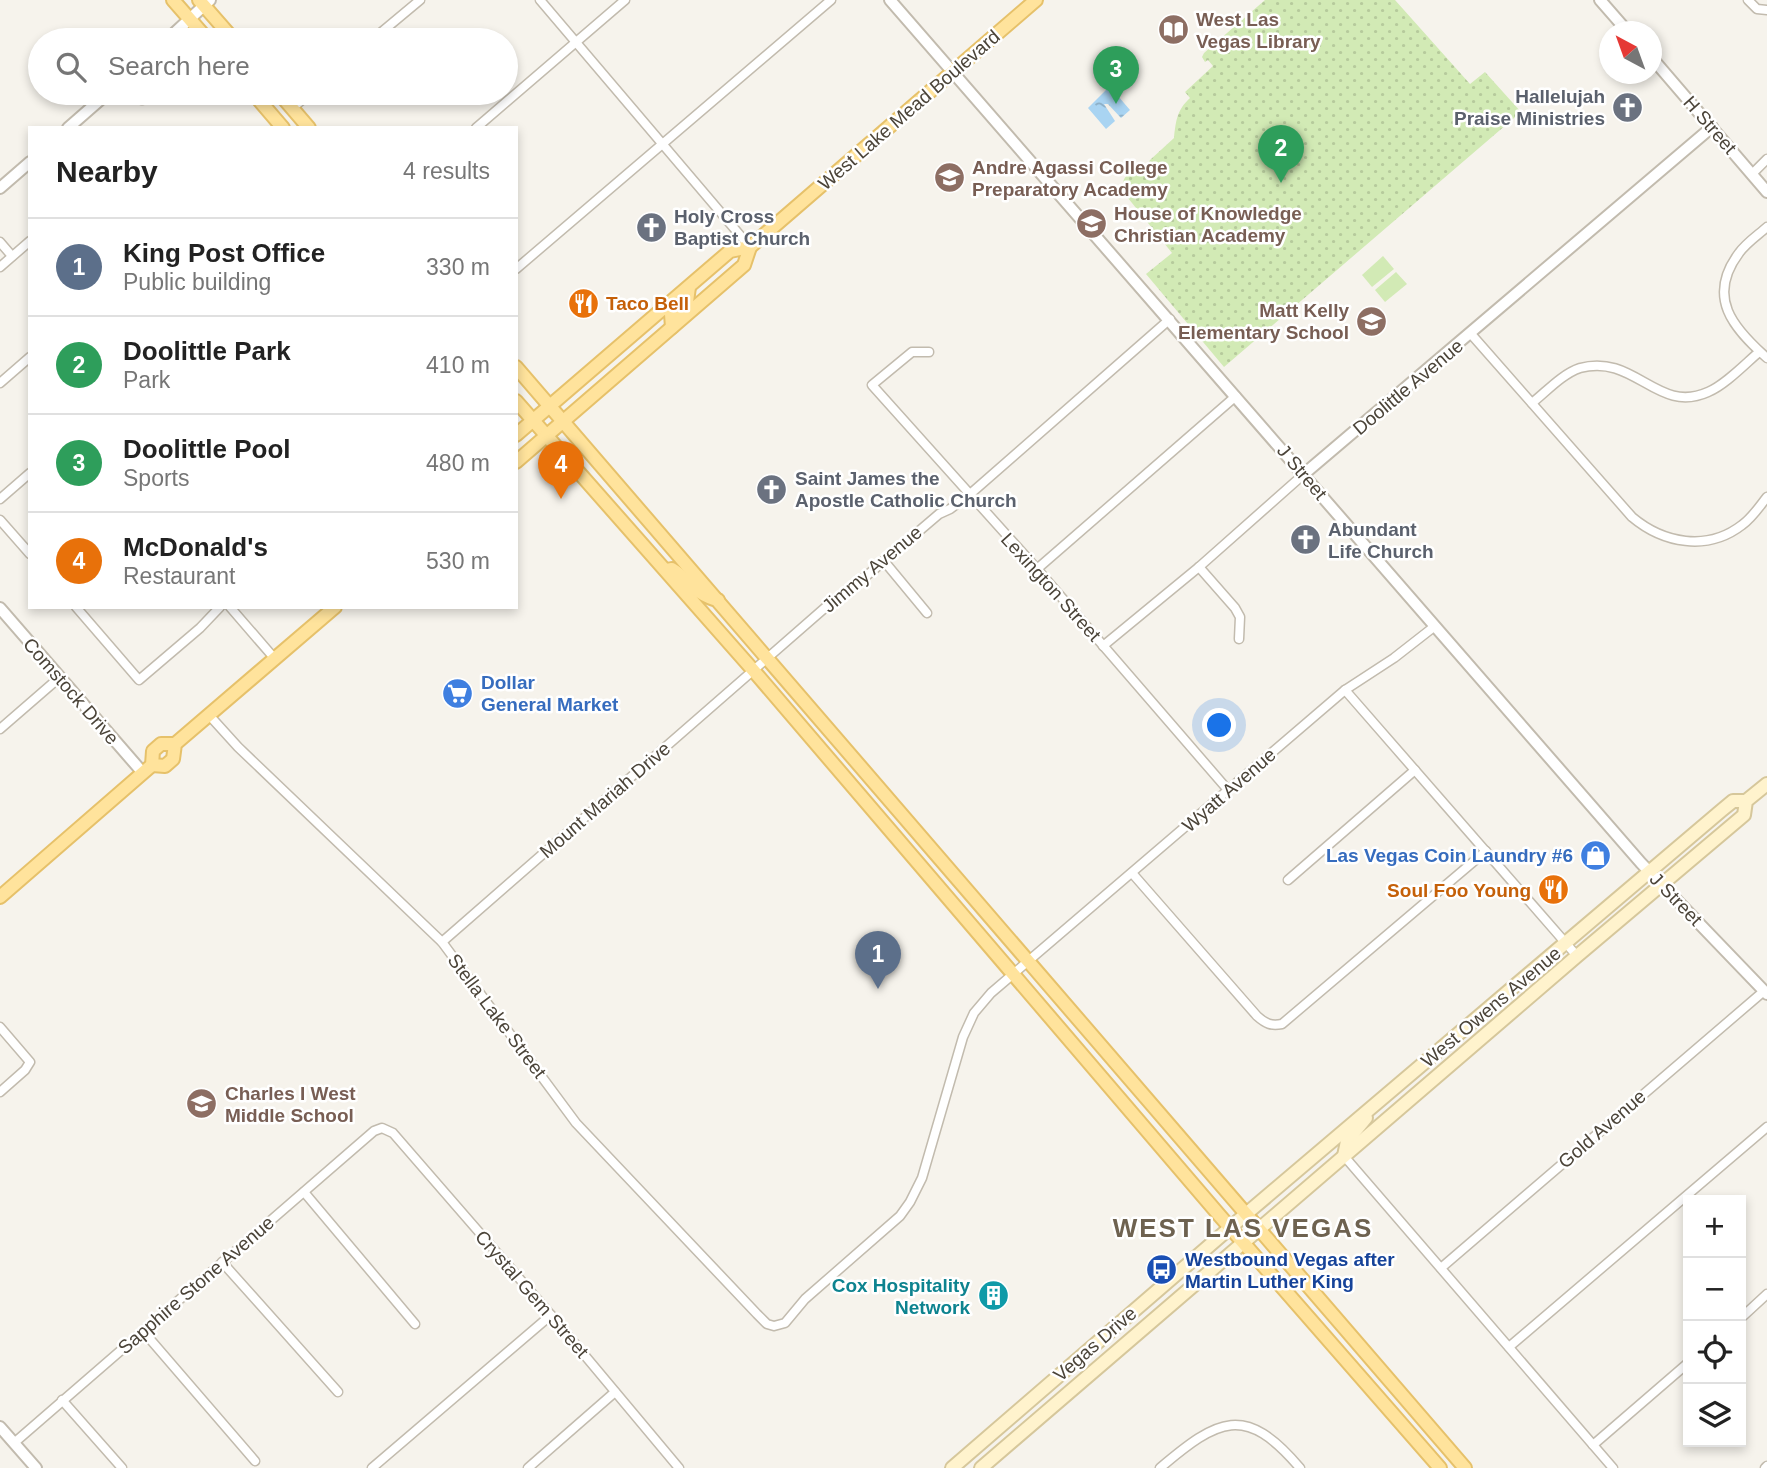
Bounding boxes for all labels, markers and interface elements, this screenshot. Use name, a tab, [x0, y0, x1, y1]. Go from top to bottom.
place label: West Las Vegas Library	[1196, 9, 1321, 52]
library icon: West Las Vegas Library	[1156, 13, 1190, 47]
north arrow	[1599, 21, 1662, 84]
street label: West Lake Mead Boulevard	[814, 26, 1004, 194]
search box	[28, 28, 518, 105]
pin: 3	[1093, 46, 1139, 104]
icon: search	[52, 48, 90, 86]
text: Search here	[108, 51, 250, 81]
place label: Hallelujah Praise Ministries	[1454, 86, 1605, 129]
church icon: Hallelujah Praise Ministries	[1611, 90, 1645, 124]
street label: H Street	[1679, 92, 1741, 159]
pin: 2	[1258, 125, 1304, 183]
text: Nearby	[56, 155, 158, 188]
place label: Andre Agassi College Preparatory Academy	[972, 157, 1168, 200]
text: 4 results	[403, 158, 490, 184]
school or university icon: Andre Agassi College Preparatory Academy	[932, 161, 966, 195]
place label: House of Knowledge Christian Academy	[1114, 203, 1302, 246]
place label: Holy Cross Baptist Church	[674, 206, 810, 249]
school or university icon: House of Knowledge Christian Academy	[1074, 207, 1108, 241]
church icon: Holy Cross Baptist Church	[634, 210, 668, 244]
text: King Post Office	[123, 238, 325, 268]
text: 1	[73, 254, 85, 280]
text: 330 m	[426, 254, 490, 280]
text: Public building	[123, 269, 271, 295]
restaurant icon: Taco Bell	[566, 286, 600, 320]
place label: Taco Bell	[606, 293, 689, 314]
place label: Matt Kelly Elementary School	[1178, 300, 1349, 343]
school or university icon: Matt Kelly Elementary School	[1355, 304, 1389, 338]
street label: Doolittle Avenue	[1349, 335, 1467, 439]
text: Doolittle Park	[123, 336, 291, 366]
text: 2	[73, 352, 85, 378]
text: 410 m	[426, 352, 490, 378]
text: Park	[123, 367, 170, 393]
text: Doolittle Pool	[123, 434, 291, 464]
street label: J Street	[1273, 440, 1332, 504]
pin: 4	[538, 441, 584, 499]
text: 3	[73, 450, 85, 476]
text: 480 m	[426, 450, 490, 476]
text: Sports	[123, 465, 189, 491]
place label: Saint James the Apostle Catholic Church	[795, 468, 1017, 511]
church icon: Saint James the Apostle Catholic Church	[755, 472, 789, 506]
place label: Abundant Life Church	[1328, 519, 1434, 562]
street label: Jimmy Avenue	[818, 521, 926, 617]
church icon: Abundant Life Church	[1288, 523, 1322, 557]
street label: Lexington Street	[997, 529, 1106, 646]
text: McDonald's	[123, 532, 268, 562]
text: 4	[73, 548, 85, 574]
text: 530 m	[426, 548, 490, 574]
text: Restaurant	[123, 563, 236, 589]
street label: Comstock Drive	[19, 634, 123, 748]
place label: Dollar General Market	[481, 672, 619, 715]
supermarket icon: Dollar General Market	[441, 676, 475, 710]
your location	[1202, 708, 1236, 742]
street label: Mount Mariah Drive	[536, 738, 674, 862]
street label: Wyatt Avenue	[1178, 744, 1280, 836]
shop icon: Las Vegas Coin Laundry #6	[1579, 838, 1613, 872]
place label: Las Vegas Coin Laundry #6	[1326, 845, 1573, 866]
street label: J Street	[1646, 868, 1707, 930]
restaurant icon: Soul Foo Young	[1537, 873, 1571, 907]
place label: Soul Foo Young	[1387, 880, 1531, 901]
pin: 1	[855, 931, 901, 989]
street label: West Owens Avenue	[1417, 942, 1565, 1072]
street label: Stella Lake Street	[443, 950, 551, 1083]
place label: Charles I West Middle School	[225, 1083, 356, 1126]
street label: Gold Avenue	[1554, 1085, 1650, 1173]
school or university icon: Charles I West Middle School	[185, 1087, 219, 1121]
map controls	[1683, 1195, 1746, 1447]
button: +	[1683, 1195, 1746, 1258]
street label: Sapphire Stone Avenue	[114, 1212, 278, 1358]
district label: WEST LAS VEGAS	[1113, 1213, 1373, 1243]
street label: Crystal Gem Street	[471, 1226, 593, 1362]
place label: Westbound Vegas after Martin Luther King	[1185, 1249, 1395, 1292]
bus stop icon: Westbound Vegas after Martin Luther King	[1145, 1253, 1179, 1287]
button: −	[1683, 1258, 1746, 1321]
place label: Cox Hospitality Network	[832, 1275, 970, 1318]
building icon: Cox Hospitality Network	[976, 1279, 1010, 1313]
street label: Vegas Drive	[1049, 1302, 1141, 1386]
button: locate	[1683, 1321, 1746, 1384]
button: layers	[1683, 1384, 1746, 1447]

